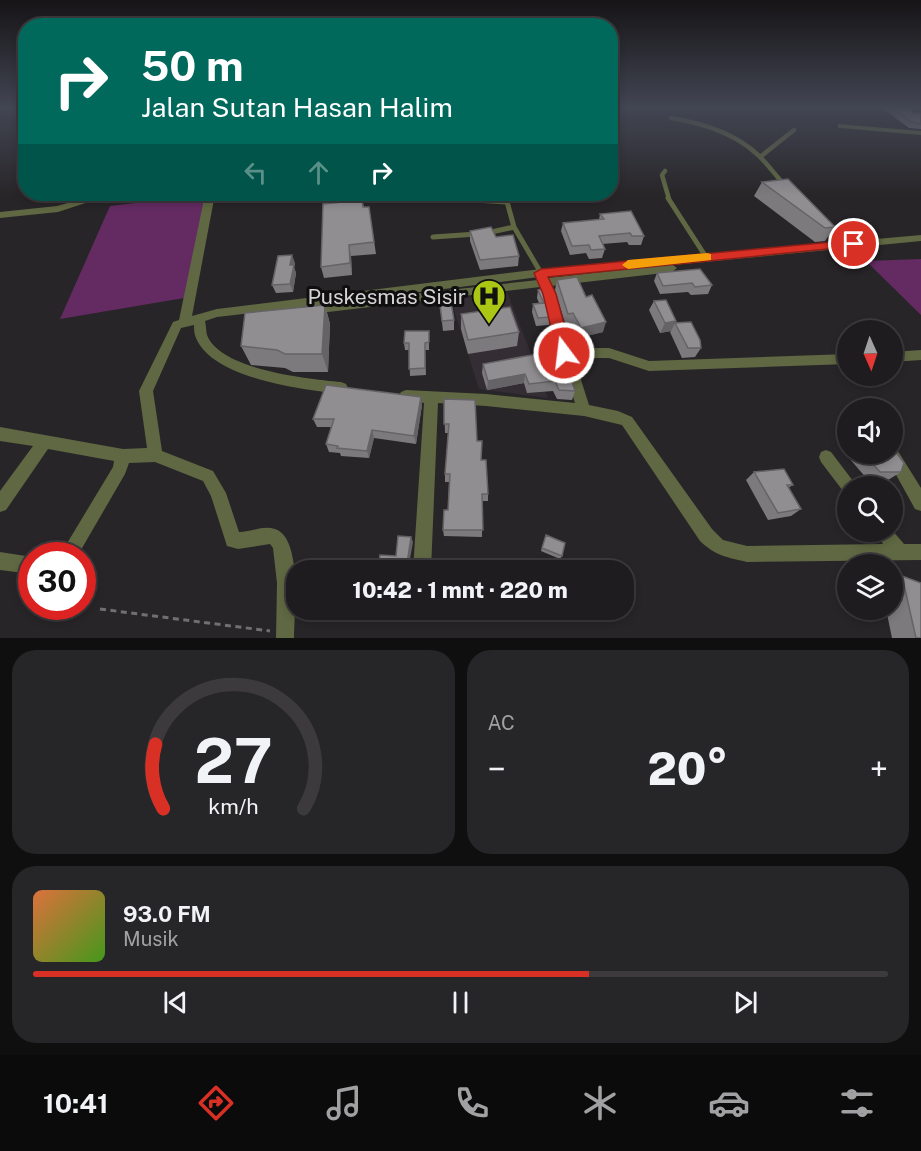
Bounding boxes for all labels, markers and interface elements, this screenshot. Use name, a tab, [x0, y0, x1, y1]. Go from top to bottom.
text: 50 m	[141, 41, 244, 90]
icon: right	[42, 42, 120, 120]
text: Jalan Sutan Hasan Halim	[141, 91, 453, 123]
icon: left	[239, 156, 272, 189]
icon: ahead	[302, 156, 335, 189]
icon: right	[365, 156, 398, 189]
pin	[828, 218, 879, 269]
icon: arrive	[837, 227, 870, 260]
hospital icon: Puskesmas Sisir	[471, 278, 507, 325]
place label: Puskesmas Sisir	[307, 284, 466, 309]
north arrow	[837, 320, 903, 386]
map controls	[837, 320, 903, 620]
position arrow	[532, 321, 596, 385]
button: sound	[837, 398, 903, 464]
button: search	[837, 476, 903, 542]
speed limit sign: 30	[18, 542, 96, 620]
button: layers	[837, 554, 903, 620]
text: 10:42 · 1 mnt · 220 m	[352, 577, 568, 603]
text: AC	[488, 711, 515, 735]
text: 27	[194, 724, 273, 797]
text: 20°	[647, 742, 728, 795]
text: −	[488, 750, 506, 788]
text: +	[870, 750, 888, 788]
text: km/h	[208, 794, 258, 819]
text: 93.0 FM	[123, 901, 211, 927]
text: Musik	[123, 927, 179, 951]
icon: previous	[159, 986, 192, 1019]
icon: pause	[444, 986, 477, 1019]
icon: next	[729, 986, 762, 1019]
icon: directions	[195, 1082, 237, 1124]
icon: music	[323, 1082, 365, 1124]
icon: phone	[451, 1082, 493, 1124]
icon: climate	[579, 1082, 621, 1124]
icon: car	[708, 1082, 750, 1124]
icon: filters	[836, 1082, 878, 1124]
text: 10:41	[43, 1087, 109, 1119]

